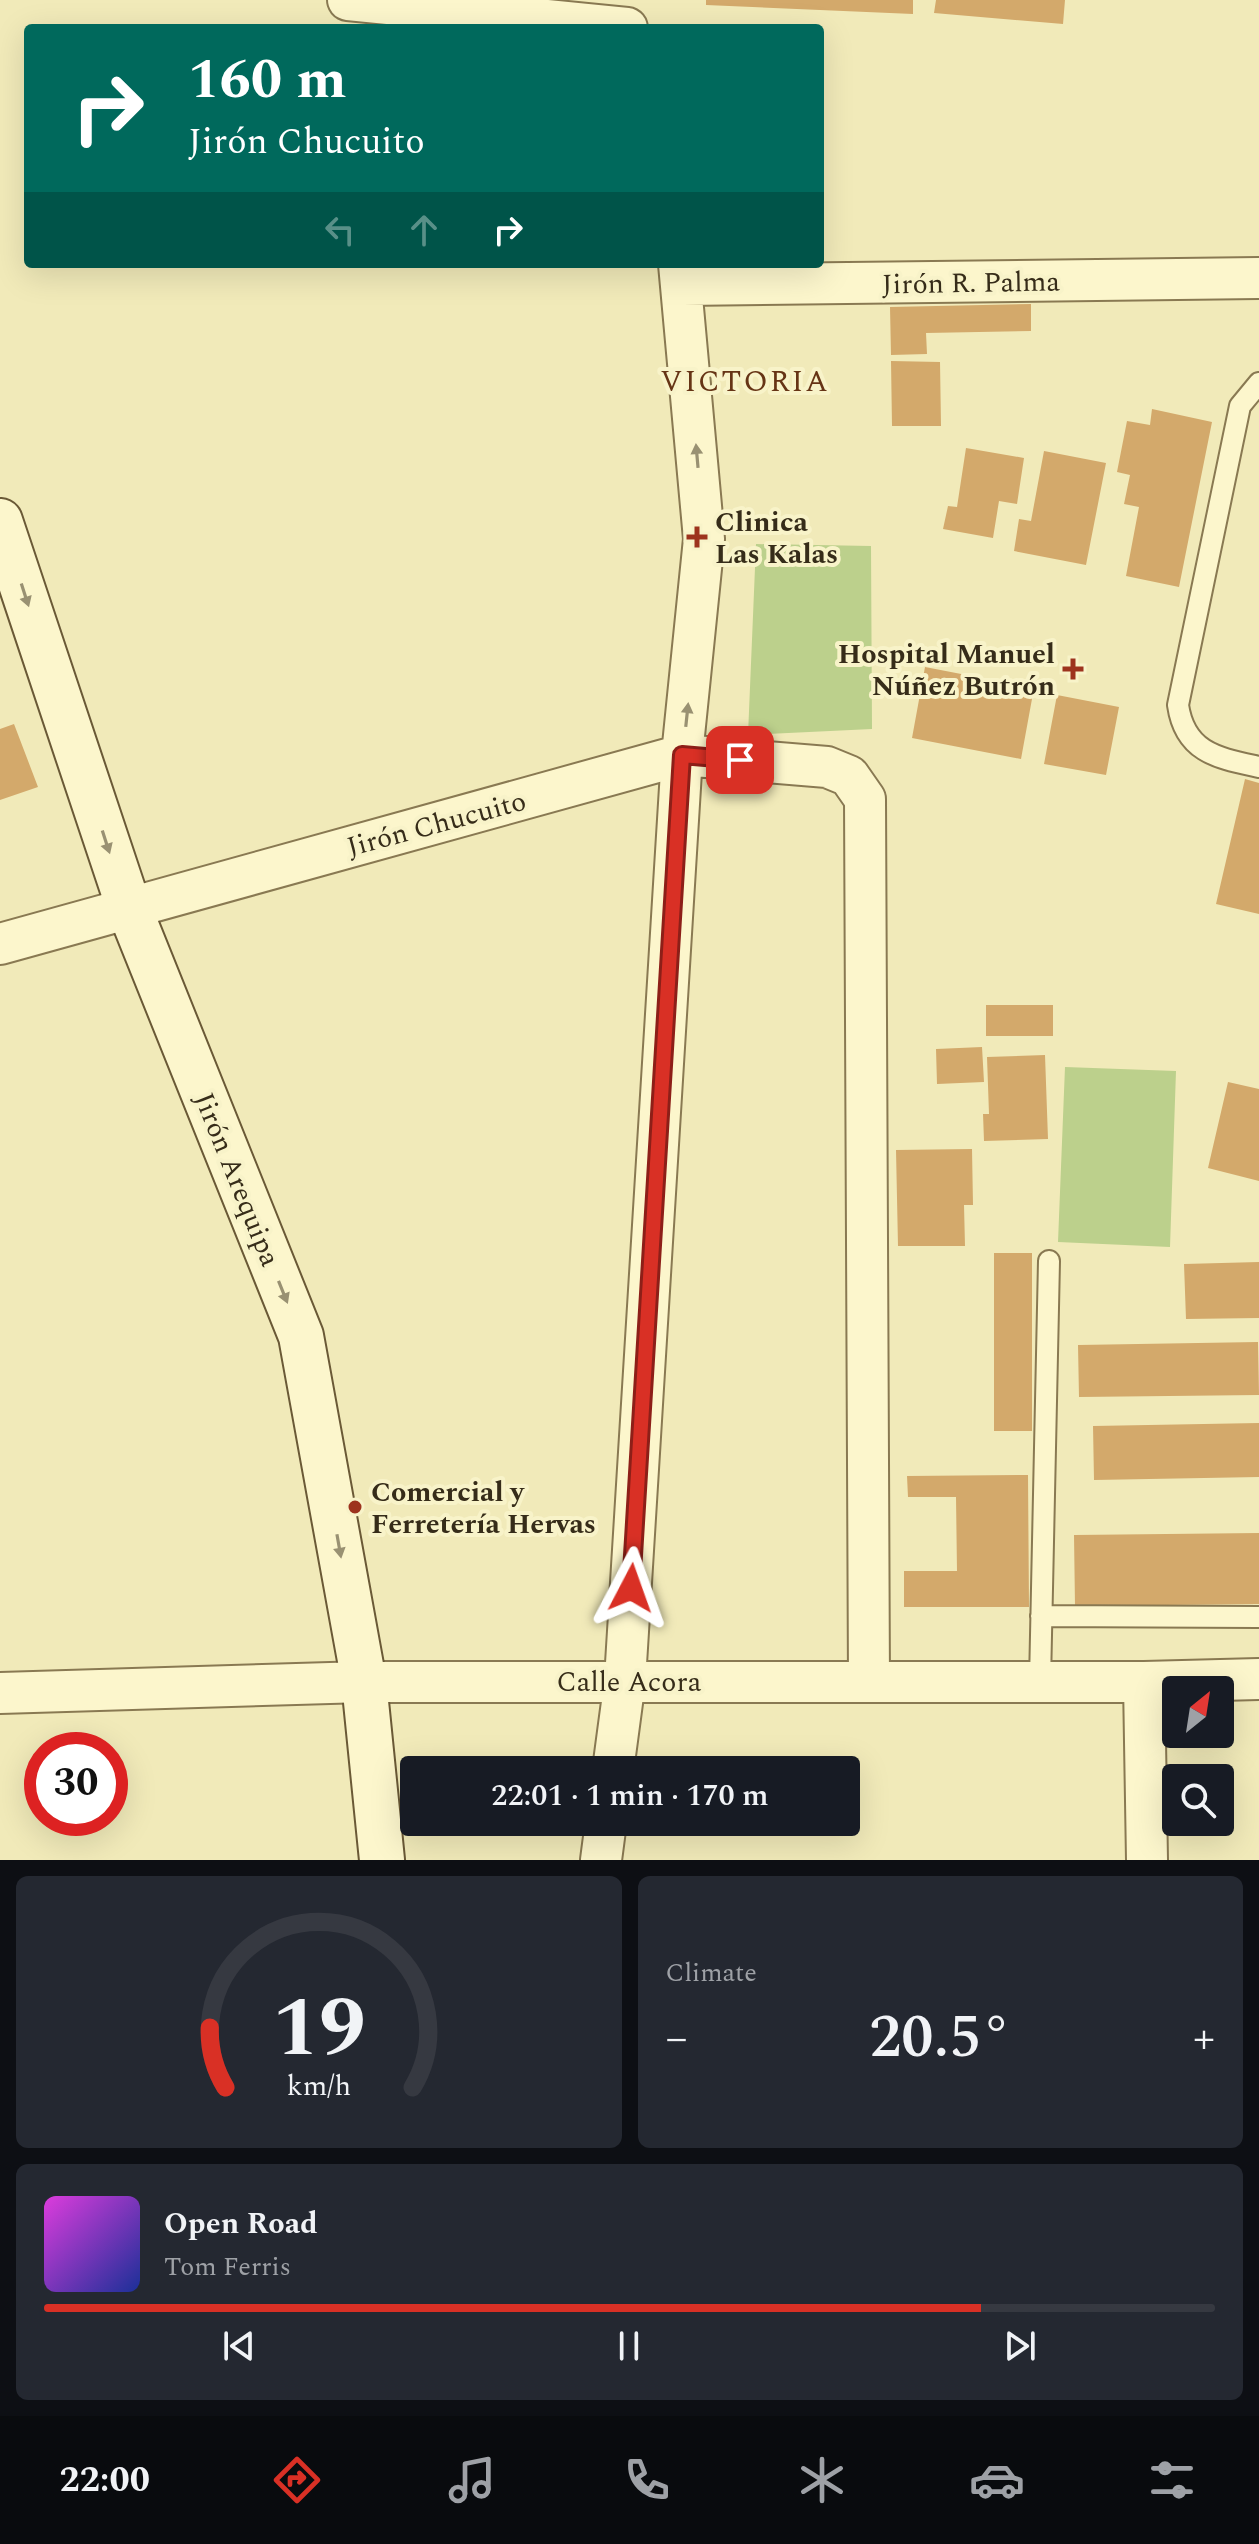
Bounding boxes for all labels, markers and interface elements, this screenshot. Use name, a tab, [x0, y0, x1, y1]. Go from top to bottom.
text: 160 m	[188, 38, 347, 123]
icon: right	[56, 56, 160, 160]
text: Jirón Chucuito	[188, 115, 425, 170]
icon: left	[318, 208, 362, 252]
icon: ahead	[402, 208, 446, 252]
icon: right	[486, 208, 530, 252]
street label: Jirón R. Palma	[882, 260, 1061, 307]
district label: VICTORIA	[660, 359, 830, 405]
one-way arrow	[690, 443, 703, 468]
place label: Clinica Las Kalas	[715, 501, 838, 576]
marker: Clinica Las Kalas	[686, 526, 708, 548]
one-way arrow	[19, 584, 31, 608]
place label: Hospital Manuel Núñez Butrón	[838, 633, 1055, 708]
marker: Hospital Manuel Núñez Butrón	[1062, 658, 1084, 680]
one-way arrow	[680, 702, 693, 727]
pin	[706, 726, 774, 794]
icon: arrive	[718, 738, 762, 782]
street label: Jirón Chucuito	[342, 780, 531, 869]
one-way arrow	[101, 830, 113, 854]
street label: Jirón Arequipa	[182, 1086, 291, 1273]
one-way arrow	[277, 1280, 290, 1304]
place label: Comercial y Ferretería Hervas	[371, 1471, 596, 1546]
marker: Comercial y Ferretería Hervas	[346, 1498, 364, 1516]
one-way arrow	[334, 1533, 346, 1558]
position arrow	[589, 1546, 673, 1630]
street label: Calle Acora	[557, 1661, 702, 1704]
north arrow	[1162, 1676, 1234, 1748]
map controls	[1162, 1676, 1234, 1836]
speed limit sign: 30	[24, 1732, 128, 1836]
button: search	[1162, 1764, 1234, 1836]
text: 22:01 · 1 min · 170 m	[491, 1773, 769, 1819]
text: Climate	[666, 1953, 757, 1993]
text: 19	[272, 1966, 365, 2093]
text: 20.5°	[869, 1992, 1011, 2084]
text: −	[666, 2005, 688, 2072]
text: +	[1193, 2005, 1215, 2072]
text: km/h	[287, 2065, 351, 2108]
text: Open Road	[164, 2201, 318, 2247]
text: Tom Ferris	[164, 2247, 291, 2287]
icon: previous	[217, 2324, 261, 2368]
icon: pause	[607, 2324, 651, 2368]
icon: next	[998, 2324, 1042, 2368]
icon: directions	[269, 2452, 325, 2508]
icon: music	[444, 2452, 500, 2508]
icon: phone	[619, 2452, 675, 2508]
icon: climate	[794, 2452, 850, 2508]
icon: car	[969, 2452, 1025, 2508]
icon: filters	[1144, 2452, 1200, 2508]
text: 22:00	[59, 2453, 150, 2508]

